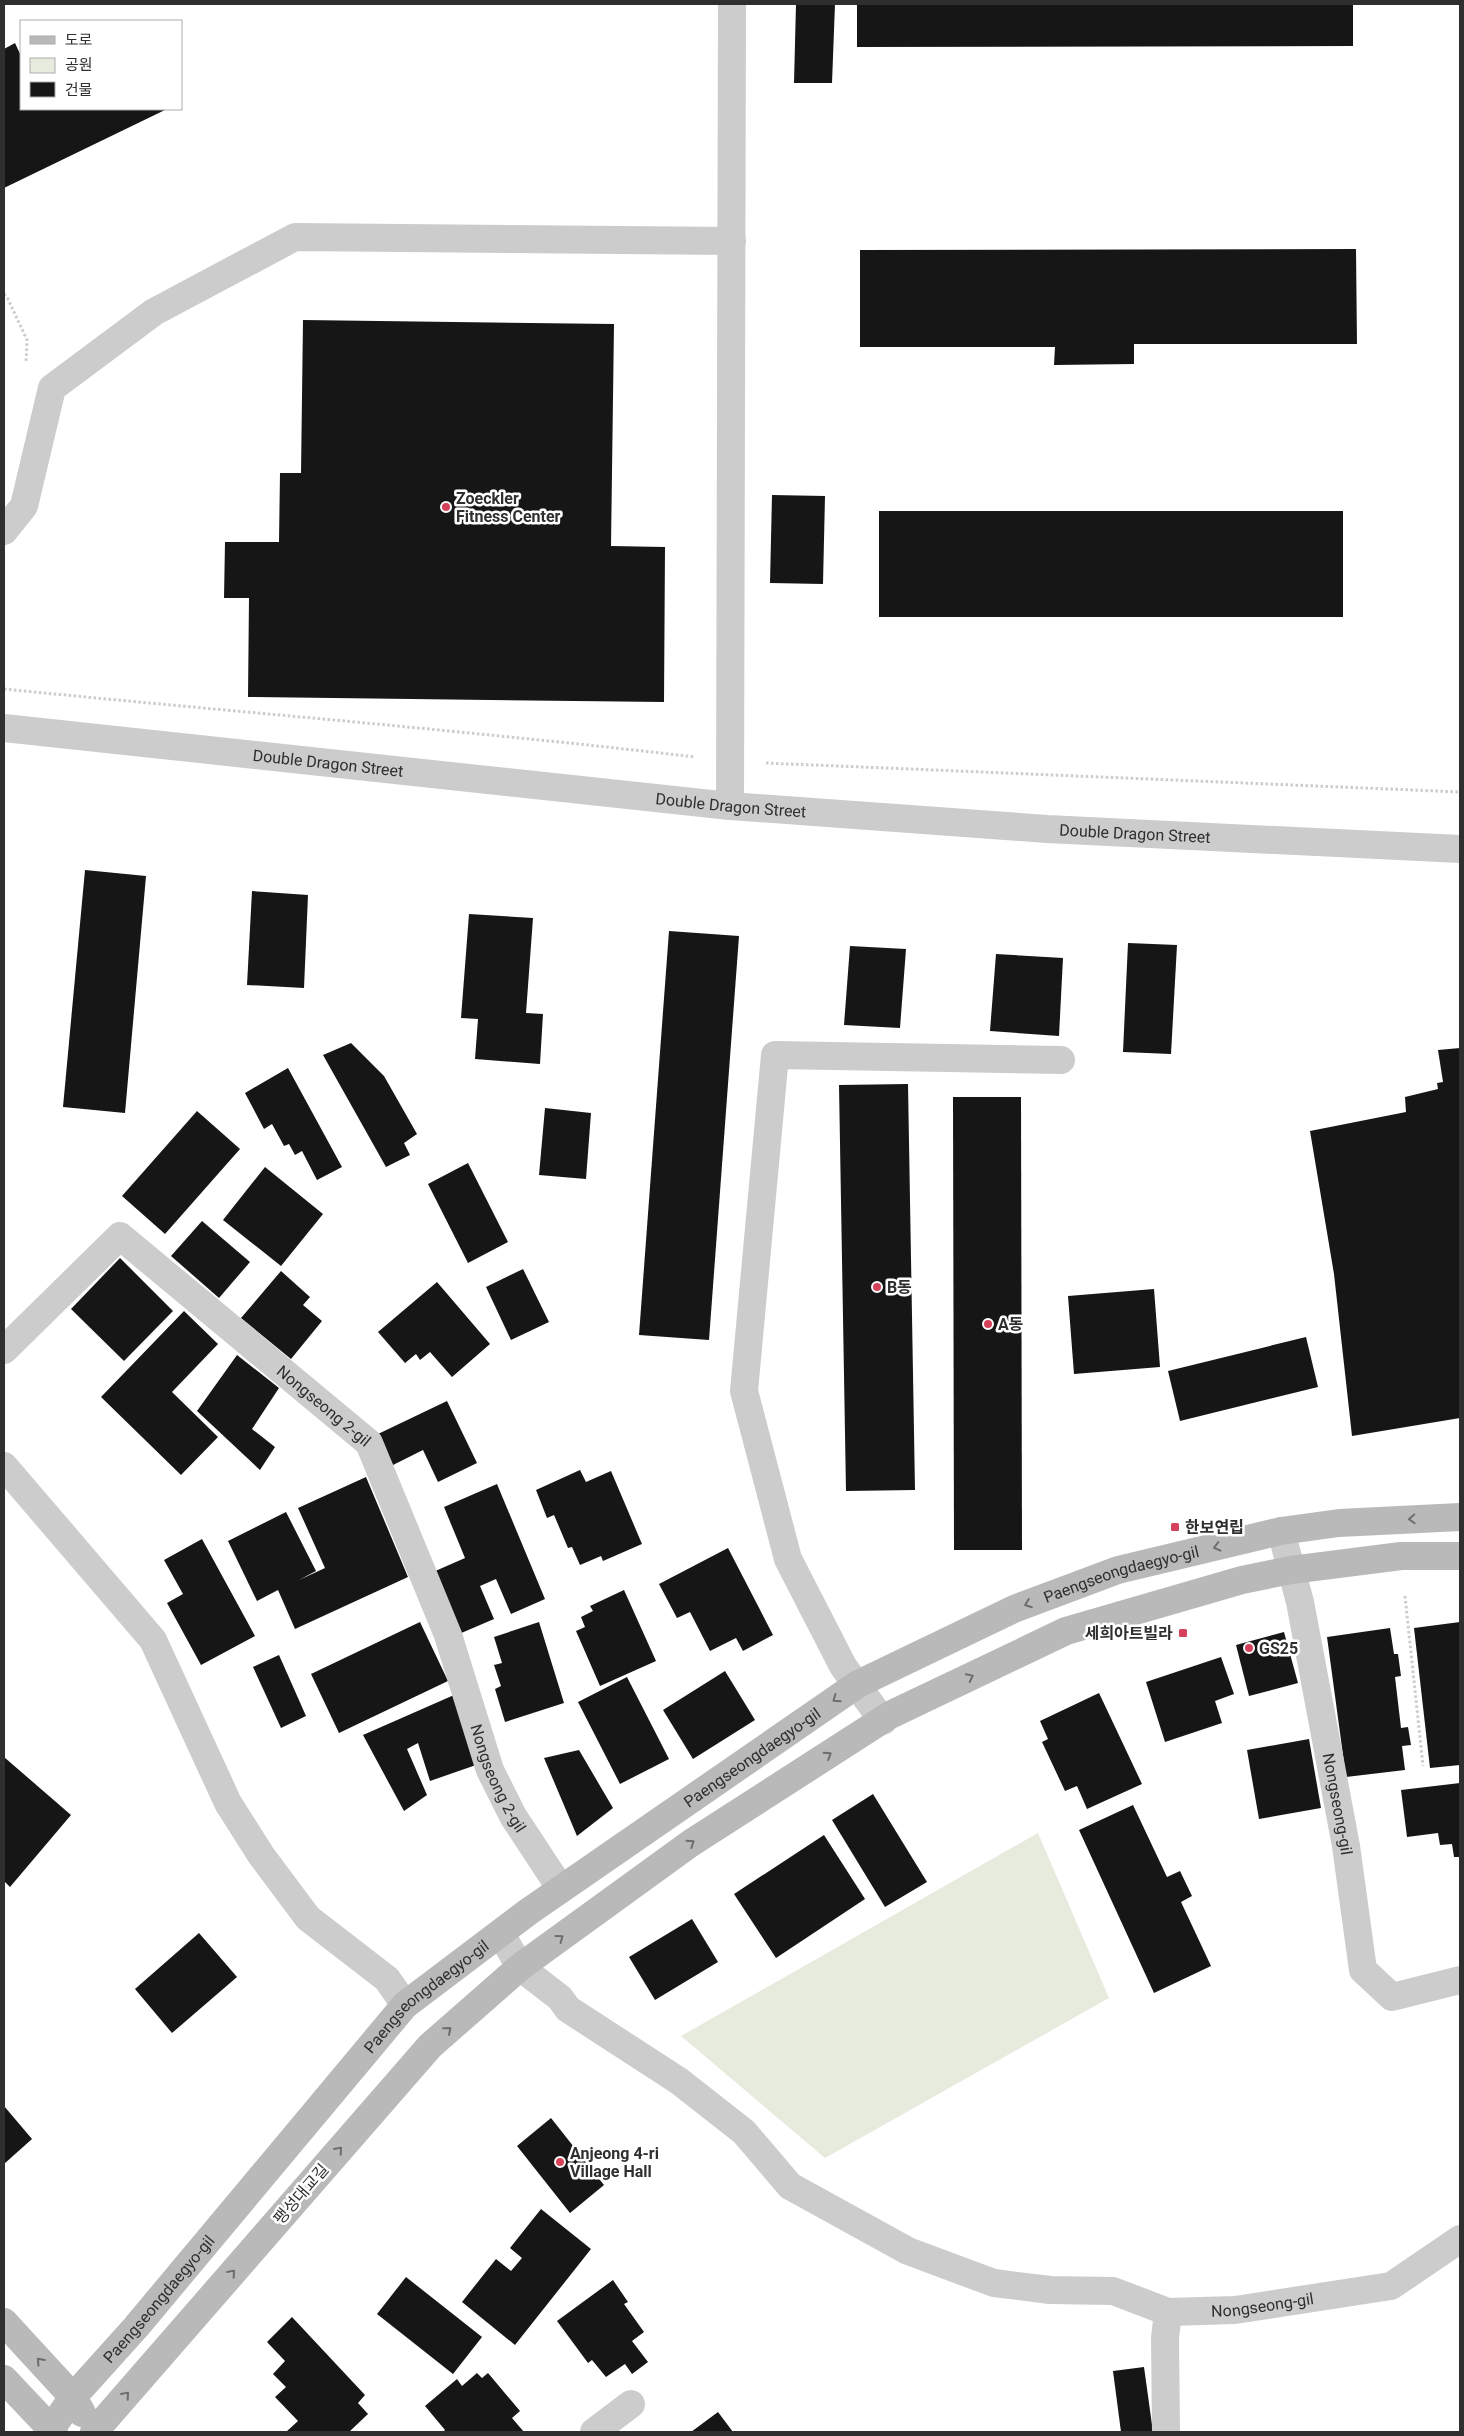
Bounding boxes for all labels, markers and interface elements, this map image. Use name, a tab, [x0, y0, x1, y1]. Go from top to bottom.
legend	[20, 20, 182, 110]
text: 도로	[65, 31, 93, 49]
text: 공원	[65, 56, 93, 74]
text: 건물	[65, 81, 93, 99]
place label: Zoeckler Fitness Center	[456, 489, 561, 526]
marker: Zoeckler Fitness Center	[440, 501, 452, 513]
street label: Double Dragon Street	[252, 745, 404, 780]
street label: Double Dragon Street	[655, 789, 807, 821]
street label: Double Dragon Street	[1059, 820, 1211, 846]
place label: B동	[887, 1278, 912, 1297]
marker: B동	[871, 1281, 883, 1293]
place label: A동	[998, 1315, 1023, 1334]
marker: A동	[982, 1318, 994, 1330]
street label: Nongseong 2-gil	[273, 1361, 375, 1450]
one-way arrow	[1407, 1513, 1415, 1524]
place label: 한보연립	[1185, 1518, 1244, 1537]
marker: 한보연립	[1169, 1521, 1181, 1533]
street label: Paengseongdaegyo-gil	[1041, 1541, 1201, 1607]
one-way arrow	[1213, 1541, 1221, 1551]
one-way arrow	[1024, 1598, 1033, 1608]
place label: 세희아트빌라	[1085, 1624, 1173, 1643]
marker: 세희아트빌라	[1177, 1627, 1189, 1639]
place label: GS25	[1259, 1639, 1298, 1658]
marker: GS25	[1243, 1642, 1255, 1654]
one-way arrow	[965, 1673, 974, 1683]
one-way arrow	[832, 1693, 841, 1702]
street label: Paengseongdaegyo-gil	[680, 1703, 824, 1811]
street label: Nongseong 2-gil	[467, 1722, 530, 1836]
street label: Nongseong-gil	[1319, 1751, 1357, 1856]
one-way arrow	[823, 1752, 832, 1762]
one-way arrow	[686, 1840, 695, 1849]
one-way arrow	[554, 1935, 563, 1944]
street label: Paengseongdaegyo-gil	[360, 1936, 492, 2057]
one-way arrow	[442, 2027, 451, 2036]
place label: Anjeong 4-ri Village Hall	[570, 2144, 659, 2181]
one-way arrow	[333, 2147, 342, 2156]
marker: Anjeong 4-ri Village Hall	[554, 2156, 566, 2168]
street label: 팽성대교길	[270, 2160, 332, 2228]
street label: Paengseongdaegyo-gil	[99, 2231, 218, 2367]
one-way arrow	[226, 2269, 235, 2278]
street label: Nongseong-gil	[1211, 2289, 1315, 2320]
one-way arrow	[37, 2358, 46, 2367]
one-way arrow	[120, 2392, 129, 2401]

